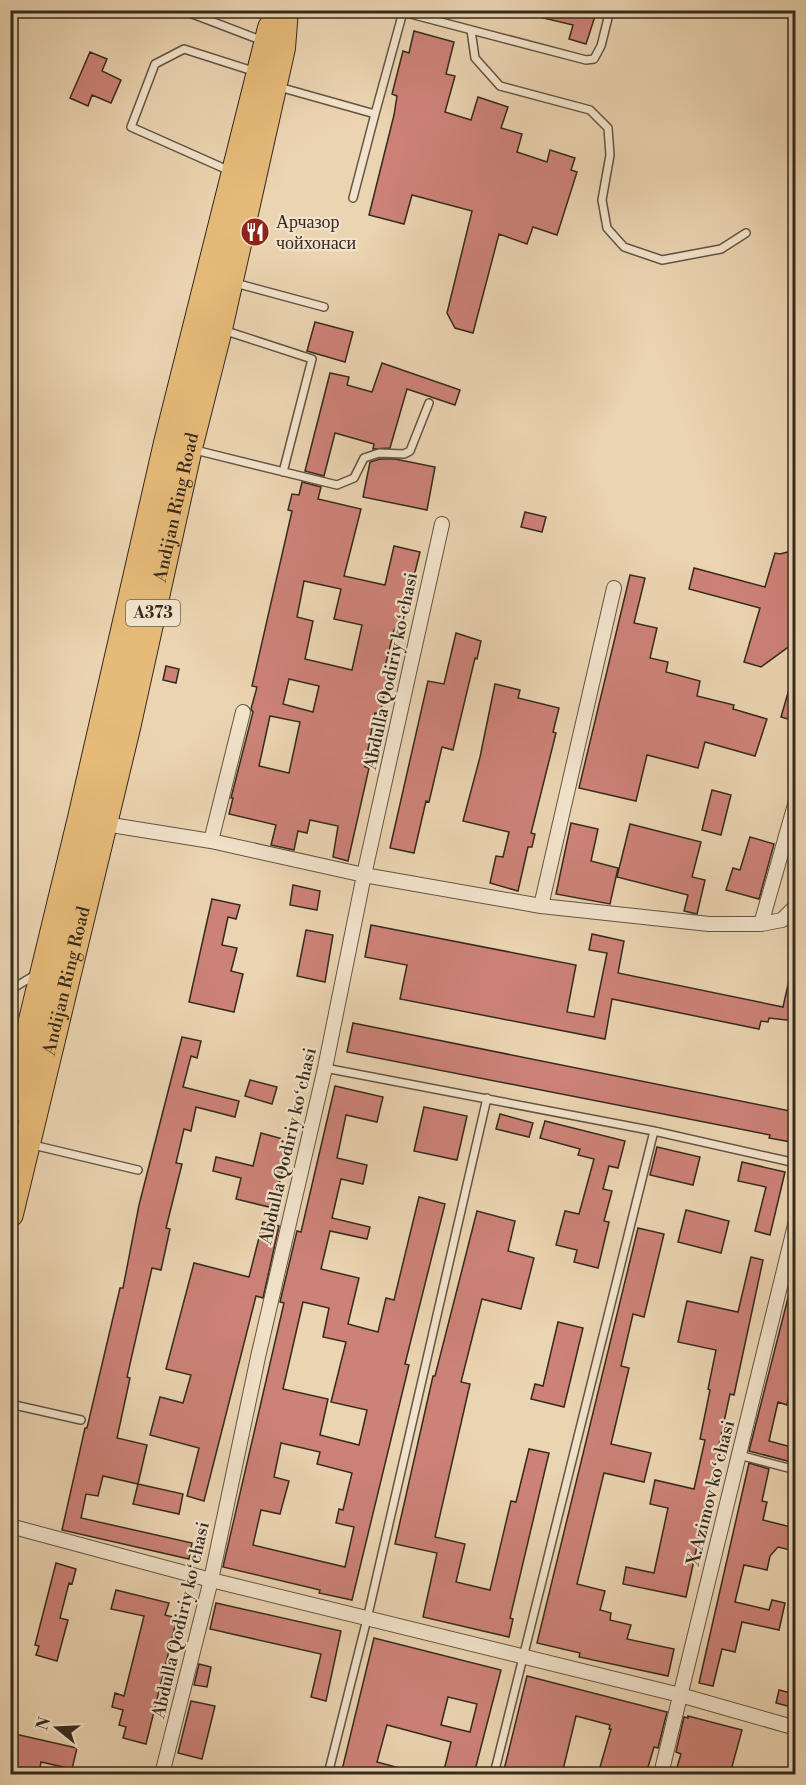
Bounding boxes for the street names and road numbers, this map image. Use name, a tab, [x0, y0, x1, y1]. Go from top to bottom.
street label: Andijan Ring Road	[148, 429, 204, 585]
street label: Abdulla Qodiriy koʻchasi	[359, 570, 423, 773]
road number: A373	[126, 600, 180, 626]
street label: Andijan Ring Road	[37, 903, 95, 1058]
street label: Abdulla Qodiriy koʻchasi	[254, 1045, 322, 1248]
street label: X.Azimov koʻchasi	[682, 1418, 740, 1569]
street label: Abdulla Qodiriy koʻchasi	[147, 1519, 215, 1722]

